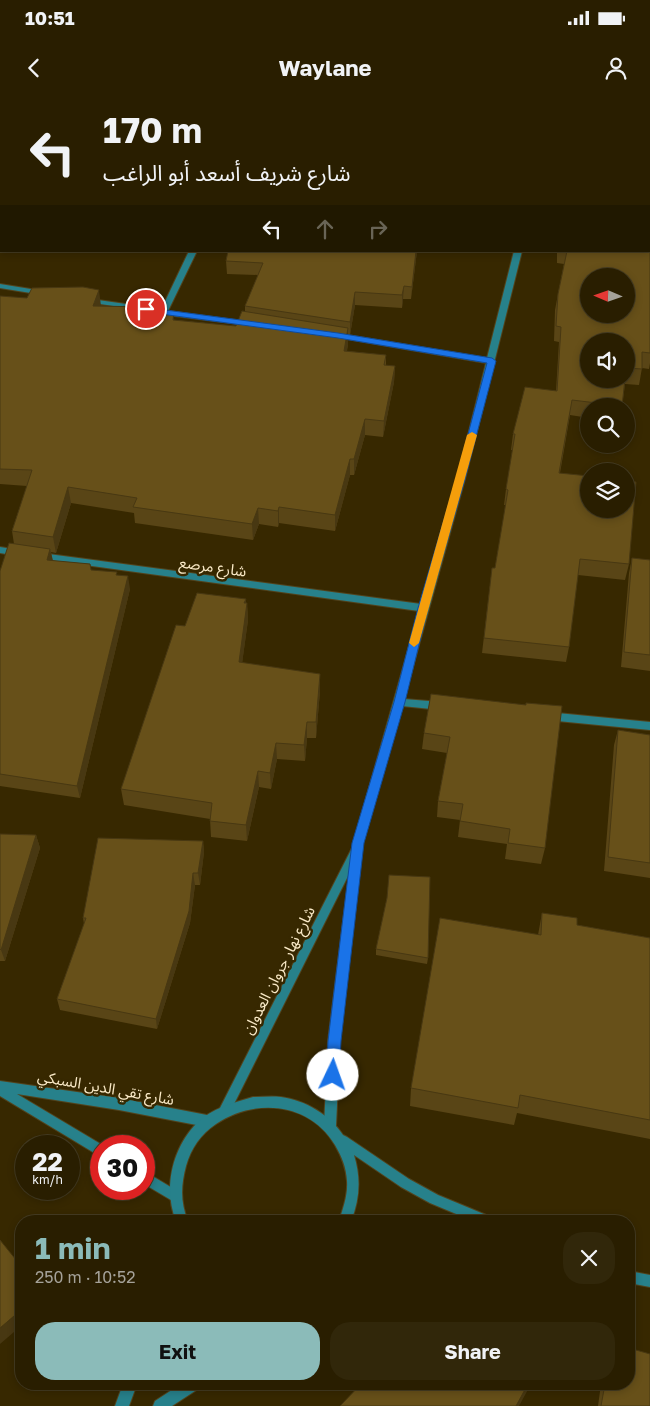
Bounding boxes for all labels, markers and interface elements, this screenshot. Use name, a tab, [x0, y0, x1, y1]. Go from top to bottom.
text: 10:51	[25, 6, 75, 29]
icon: back	[20, 54, 48, 82]
text: Waylane	[279, 54, 371, 81]
icon: person	[602, 54, 630, 82]
text: 170 m	[103, 109, 202, 151]
icon: left	[20, 120, 85, 185]
text: شارع شريف أسعد أبو الراغب	[103, 159, 350, 186]
icon: left	[258, 215, 286, 243]
icon: ahead	[311, 215, 339, 243]
icon: right	[364, 215, 392, 243]
north arrow	[580, 268, 635, 322]
map controls	[580, 268, 635, 518]
pin	[125, 288, 167, 330]
icon: arrive	[132, 295, 160, 323]
button: sound	[580, 333, 635, 388]
button: search	[580, 398, 635, 453]
button: layers	[580, 463, 635, 518]
street label: شارع مرصع	[178, 552, 248, 584]
street label: شارع نهار جروان العدوان	[238, 903, 322, 1039]
position arrow	[306, 1048, 358, 1100]
street label: شارع تقي الدين السبكي	[36, 1066, 176, 1112]
speed limit sign: 30	[90, 1135, 155, 1200]
text: 22	[32, 1146, 63, 1177]
text: km/h	[32, 1172, 63, 1187]
text: 1 min	[35, 1230, 111, 1266]
button: close	[563, 1232, 615, 1284]
text: 250 m · 10:52	[35, 1267, 135, 1287]
button: Exit	[35, 1322, 320, 1380]
button: Share	[330, 1322, 615, 1380]

